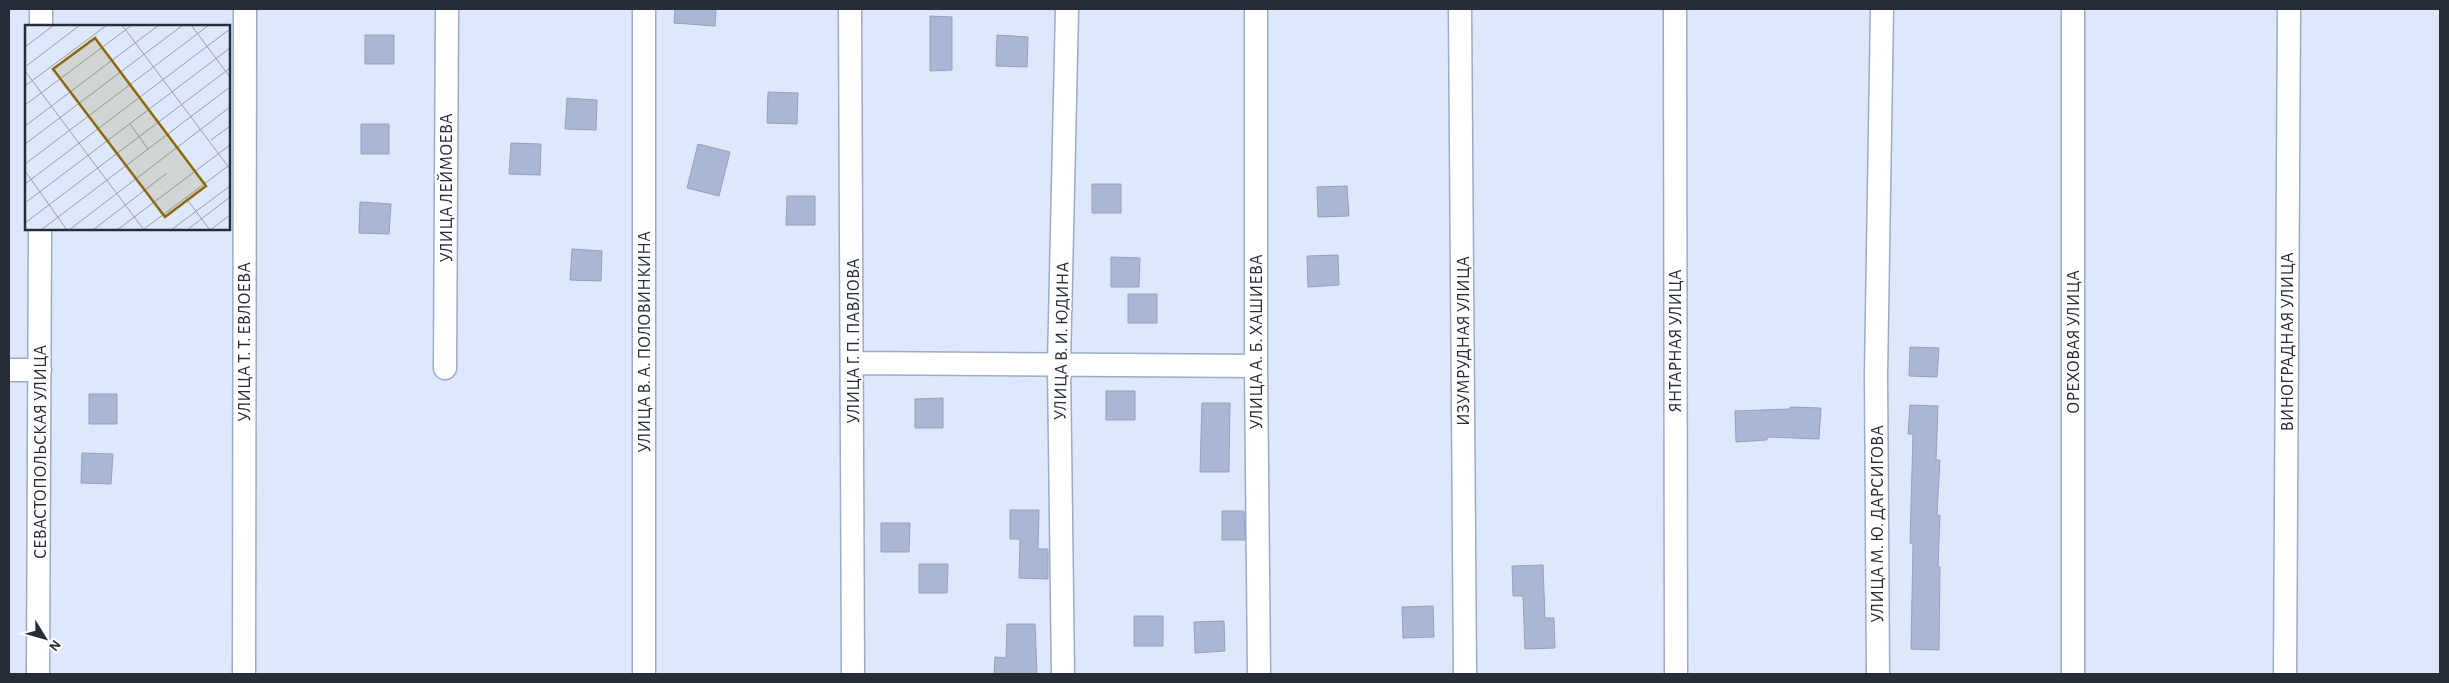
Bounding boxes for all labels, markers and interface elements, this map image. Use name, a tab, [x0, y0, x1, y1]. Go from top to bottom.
inset map	[25, 25, 230, 230]
street label: УЛИЦА ЛЕЙМОЕВА	[436, 113, 456, 263]
street label: УЛИЦА В. А. ПОЛОВИНКИНА	[636, 231, 654, 453]
street label: ВИНОГРАДНАЯ УЛИЦА	[2279, 252, 2297, 432]
street label: УЛИЦА А. Б. ХАШИЕВА	[1248, 254, 1266, 430]
street label: ИЗУМРУДНАЯ УЛИЦА	[1455, 256, 1473, 426]
street label: УЛИЦА Г. П. ПАВЛОВА	[845, 258, 863, 424]
street label: УЛИЦА В. И. ЮДИНА	[1052, 261, 1072, 420]
street label: УЛИЦА Т. Т. ЕВЛОЕВА	[236, 262, 254, 422]
street label: ЯНТАРНАЯ УЛИЦА	[1667, 269, 1685, 412]
street label: ОРЕХОВАЯ УЛИЦА	[2065, 270, 2083, 414]
street label: СЕВАСТОПОЛЬСКАЯ УЛИЦА	[32, 344, 50, 559]
street label: УЛИЦА М. Ю. ДАРСИГОВА	[1869, 425, 1887, 623]
north arrow	[20, 613, 70, 663]
text: N	[46, 637, 63, 653]

